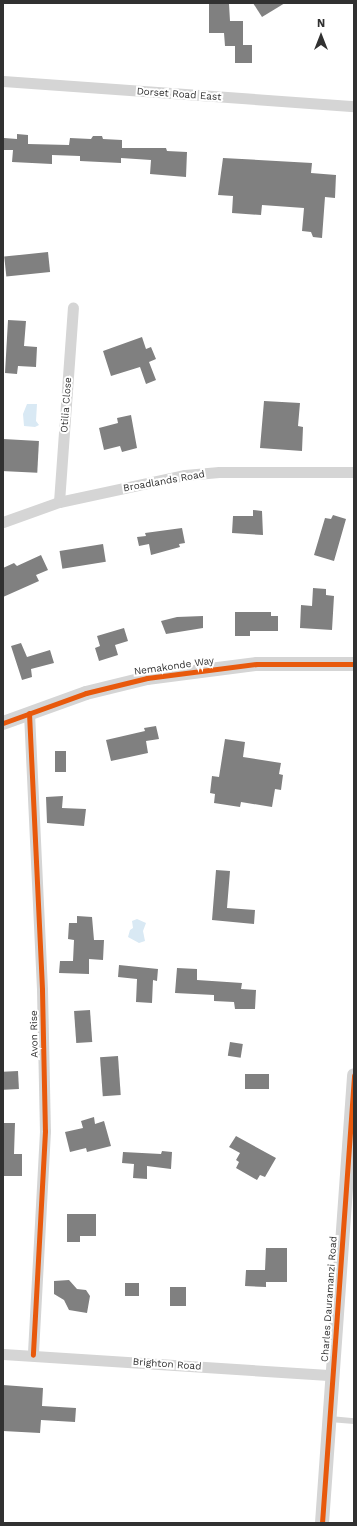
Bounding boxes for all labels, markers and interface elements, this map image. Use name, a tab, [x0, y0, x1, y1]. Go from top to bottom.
north arrow	[301, 16, 341, 56]
text: N	[317, 17, 325, 30]
street label: Dorset Road East	[136, 85, 222, 103]
street label: Otilia Close	[58, 377, 74, 433]
street label: Broadlands Road	[122, 468, 206, 494]
street label: Nemakonde Way	[133, 654, 215, 678]
street label: Avon Rise	[28, 1010, 40, 1058]
street label: Charles Dauramanzi Road	[319, 1236, 339, 1362]
street label: Brighton Road	[132, 1356, 202, 1372]

